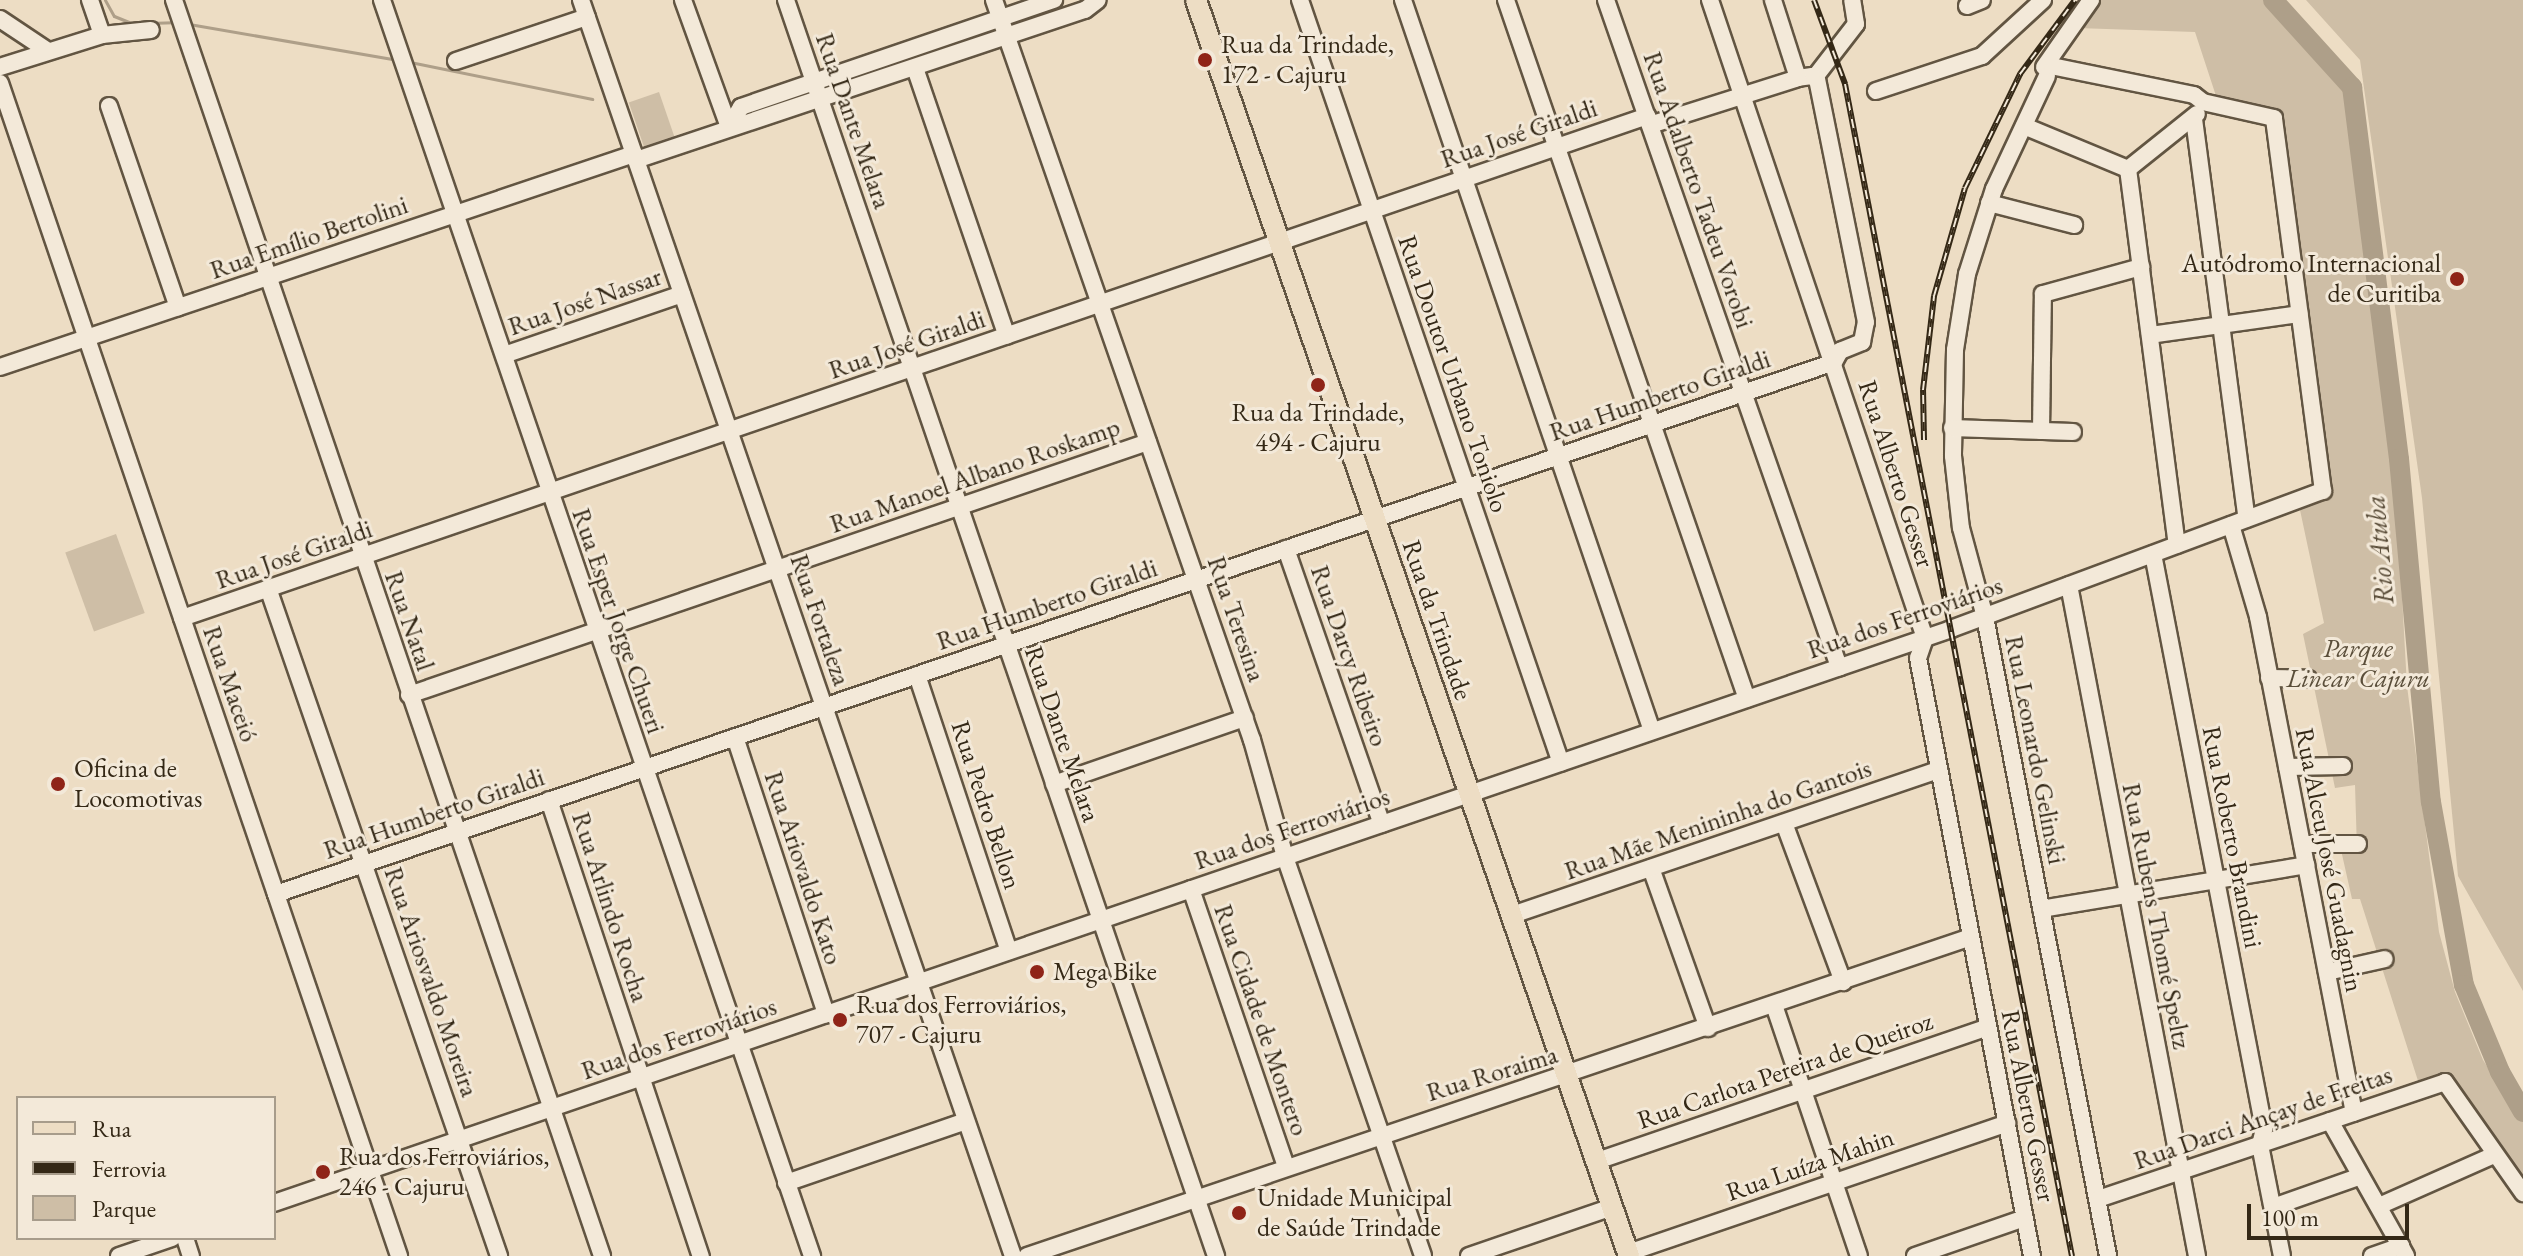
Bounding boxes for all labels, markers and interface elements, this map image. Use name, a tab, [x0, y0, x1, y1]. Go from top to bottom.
street label: Rua Dante Melara	[808, 29, 898, 213]
place label: Rua da Trindade, 172 - Cajuru	[1221, 29, 1394, 90]
street label: Rua Adalberto Tadeu Vorobi	[1636, 48, 1760, 332]
marker: Rua da Trindade, 172 - Cajuru	[1196, 51, 1214, 69]
street label: Rua José Giraldi	[1437, 93, 1601, 175]
street label: Rua Emílio Bertolini	[206, 190, 412, 286]
street label: Rua Doutor Urbano Toniolo	[1391, 231, 1515, 517]
place label: Autódromo Internacional de Curitiba	[2181, 248, 2441, 310]
street label: Rua José Nassar	[504, 261, 666, 343]
marker: Autódromo Internacional de Curitiba	[2448, 270, 2466, 288]
street label: Rua José Giraldi	[825, 304, 989, 386]
street label: Rua Humberto Giraldi	[1546, 344, 1774, 448]
marker: Rua da Trindade, 494 - Cajuru	[1309, 376, 1327, 394]
street label: Rua Alberto Gesser	[1851, 376, 1941, 572]
place label: Rua da Trindade, 494 - Cajuru	[1232, 397, 1404, 458]
street label: Rua Manoel Albano Roskamp	[826, 412, 1124, 540]
water label: Rio Atuba	[2357, 494, 2401, 606]
street label: Rua Esper Jorge Chueri	[565, 504, 671, 738]
street label: Rua José Giraldi	[212, 514, 376, 596]
street label: Rua da Trindade	[1395, 536, 1479, 704]
street label: Rua Fortaleza	[783, 550, 857, 690]
street label: Rua Teresina	[1200, 552, 1272, 686]
street label: Rua Humberto Giraldi	[933, 553, 1161, 657]
street label: Rua Darcy Ribeiro	[1303, 561, 1395, 751]
street label: Rua Natal	[377, 567, 441, 675]
street label: Rua dos Ferroviários	[1803, 570, 2007, 666]
street label: Rua Maceió	[196, 622, 264, 746]
street label: Rua Leonardo Gelinski	[1998, 633, 2072, 867]
park label: Parque Linear Cajuru	[2286, 633, 2430, 694]
street label: Rua Dante Melara	[1017, 642, 1107, 826]
street label: Rua Pedro Bellon	[944, 717, 1028, 893]
street label: Rua Roberto Brandini	[2195, 723, 2269, 951]
street label: Rua Alceu José Guadagnin	[2288, 725, 2370, 995]
place label: Oficina de Locomotivas	[74, 753, 202, 814]
street label: Rua Mãe Menininha do Gantois	[1560, 753, 1876, 887]
street label: Rua Humberto Giraldi	[320, 762, 548, 866]
street label: Rua Ariovaldo Kato	[757, 767, 849, 969]
marker: Oficina de Locomotivas	[49, 775, 67, 793]
street label: Rua Rubens Thomé Speltz	[2115, 780, 2197, 1052]
street label: Rua dos Ferroviários	[1190, 781, 1394, 877]
street label: Rua Arlindo Rocha	[565, 808, 655, 1006]
street label: Rua Ariosvaldo Moreira	[377, 863, 485, 1101]
street label: Rua Cidade de Montero	[1207, 900, 1315, 1140]
place label: Mega Bike	[1053, 956, 1157, 988]
marker: Mega Bike	[1028, 963, 1046, 981]
place label: Rua dos Ferroviários, 707 - Cajuru	[856, 989, 1066, 1050]
street label: Rua dos Ferroviários	[577, 991, 781, 1087]
street label: Rua Carlota Pereira de Queiroz	[1633, 1006, 1937, 1136]
street label: Rua Alberto Gesser	[1994, 1007, 2062, 1205]
marker: Rua dos Ferroviários, 707 - Cajuru	[831, 1011, 849, 1029]
street label: Rua Roraima	[1423, 1039, 1561, 1109]
street label: Rua Darci Ançay de Freitas	[2130, 1059, 2396, 1177]
legend	[16, 1096, 276, 1240]
text: Rua	[92, 1113, 131, 1144]
street label: Rua Luíza Mahin	[1722, 1122, 1898, 1208]
place label: Rua dos Ferroviários, 246 - Cajuru	[339, 1141, 549, 1202]
text: Ferrovia	[92, 1153, 166, 1184]
marker: Rua dos Ferroviários, 246 - Cajuru	[314, 1163, 332, 1181]
place label: Unidade Municipal de Saúde Trindade	[1257, 1182, 1452, 1244]
scale bar	[2251, 1188, 2413, 1238]
text: Parque	[92, 1193, 156, 1224]
marker: Unidade Municipal de Saúde Trindade	[1228, 1202, 1250, 1224]
text: 100 m	[2261, 1202, 2319, 1233]

